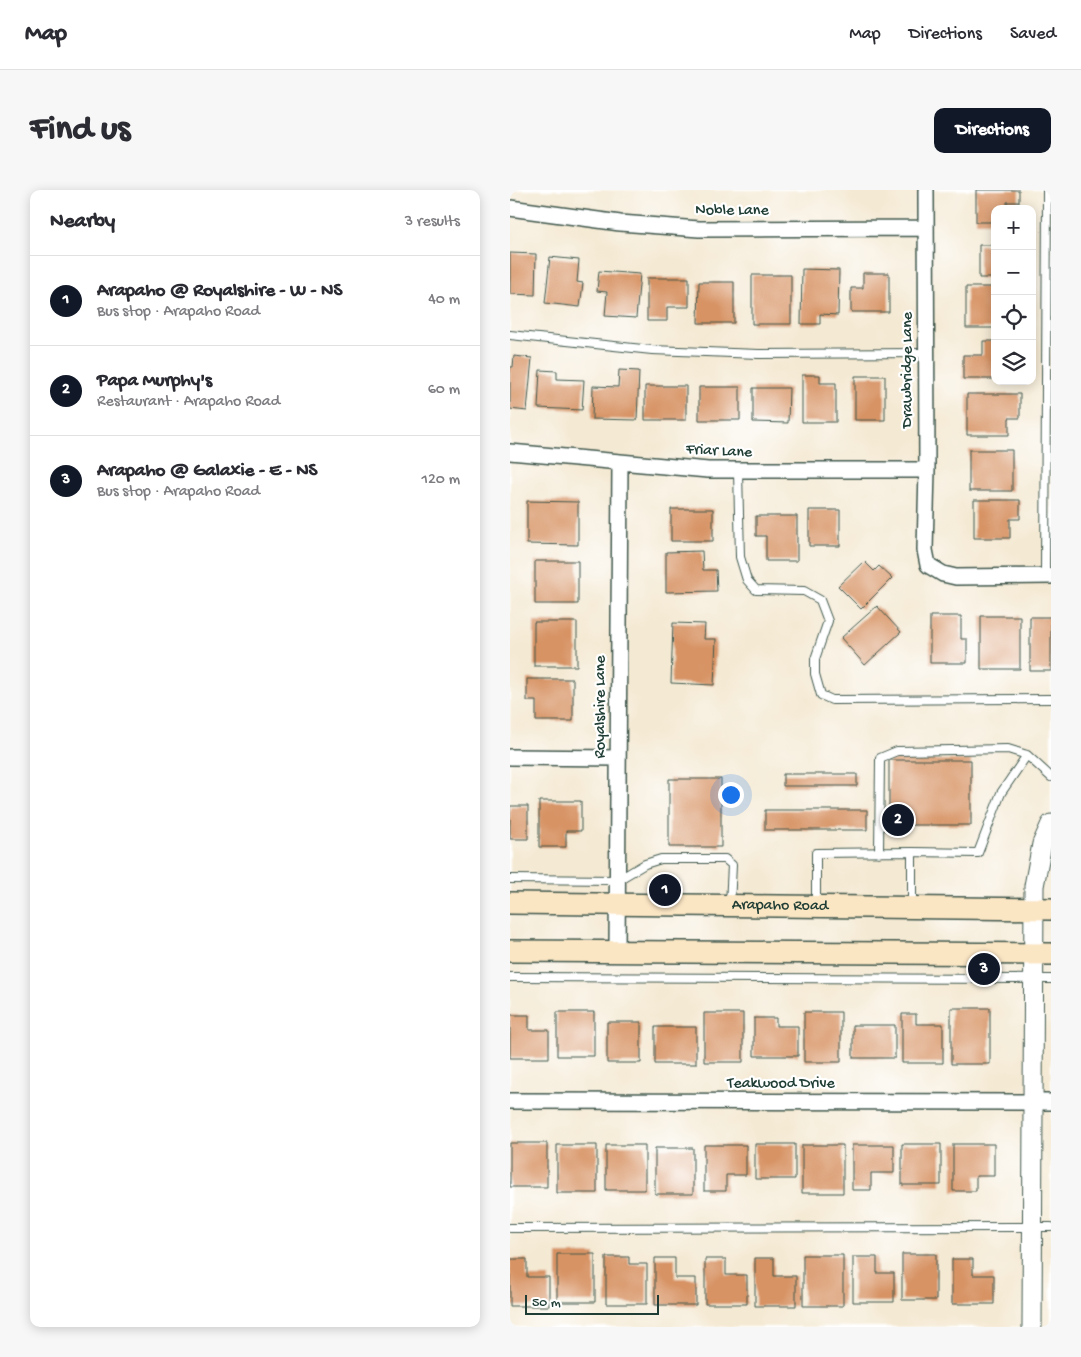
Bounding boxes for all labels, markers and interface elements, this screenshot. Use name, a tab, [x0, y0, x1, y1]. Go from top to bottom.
text: Map	[25, 20, 67, 49]
text: Map	[849, 24, 881, 45]
text: Directions	[909, 24, 982, 45]
text: Saved	[1010, 24, 1056, 45]
button: Directions	[934, 108, 1051, 153]
text: Find us	[30, 110, 130, 151]
street label: Noble Lane	[695, 202, 769, 221]
map controls	[991, 205, 1036, 385]
button: +	[991, 205, 1036, 250]
text: Nearby	[50, 210, 115, 235]
text: 3 results	[405, 213, 460, 232]
button: −	[991, 250, 1036, 295]
text: Arapaho @ Royalshire - W - NS	[97, 280, 342, 303]
text: 1	[63, 291, 69, 310]
text: 40 m	[428, 291, 460, 310]
button: locate	[991, 295, 1036, 340]
text: Bus stop · Arapaho Road	[97, 303, 260, 322]
street label: Drawbridge Lane	[899, 311, 918, 429]
button: layers	[991, 340, 1036, 385]
text: Papa Murphy's	[97, 370, 212, 393]
text: 2	[62, 381, 70, 400]
text: 60 m	[428, 381, 460, 400]
text: Restaurant · Arapaho Road	[97, 393, 280, 412]
street label: Friar Lane	[684, 441, 753, 463]
text: Arapaho @ Galaxie - E - NS	[97, 460, 317, 483]
text: 3	[62, 471, 70, 490]
text: 120 m	[421, 471, 460, 490]
text: Bus stop · Arapaho Road	[97, 483, 260, 502]
street label: Royalshire Lane	[592, 655, 611, 759]
your location	[718, 782, 744, 808]
pin: 2	[882, 801, 914, 839]
pin: 1	[649, 871, 681, 909]
street label: Arapaho Road	[732, 896, 830, 916]
pin: 3	[968, 950, 1000, 988]
street label: Teakwood Drive	[726, 1075, 835, 1094]
scale bar	[525, 1292, 659, 1315]
text: 50 m	[532, 1295, 561, 1312]

